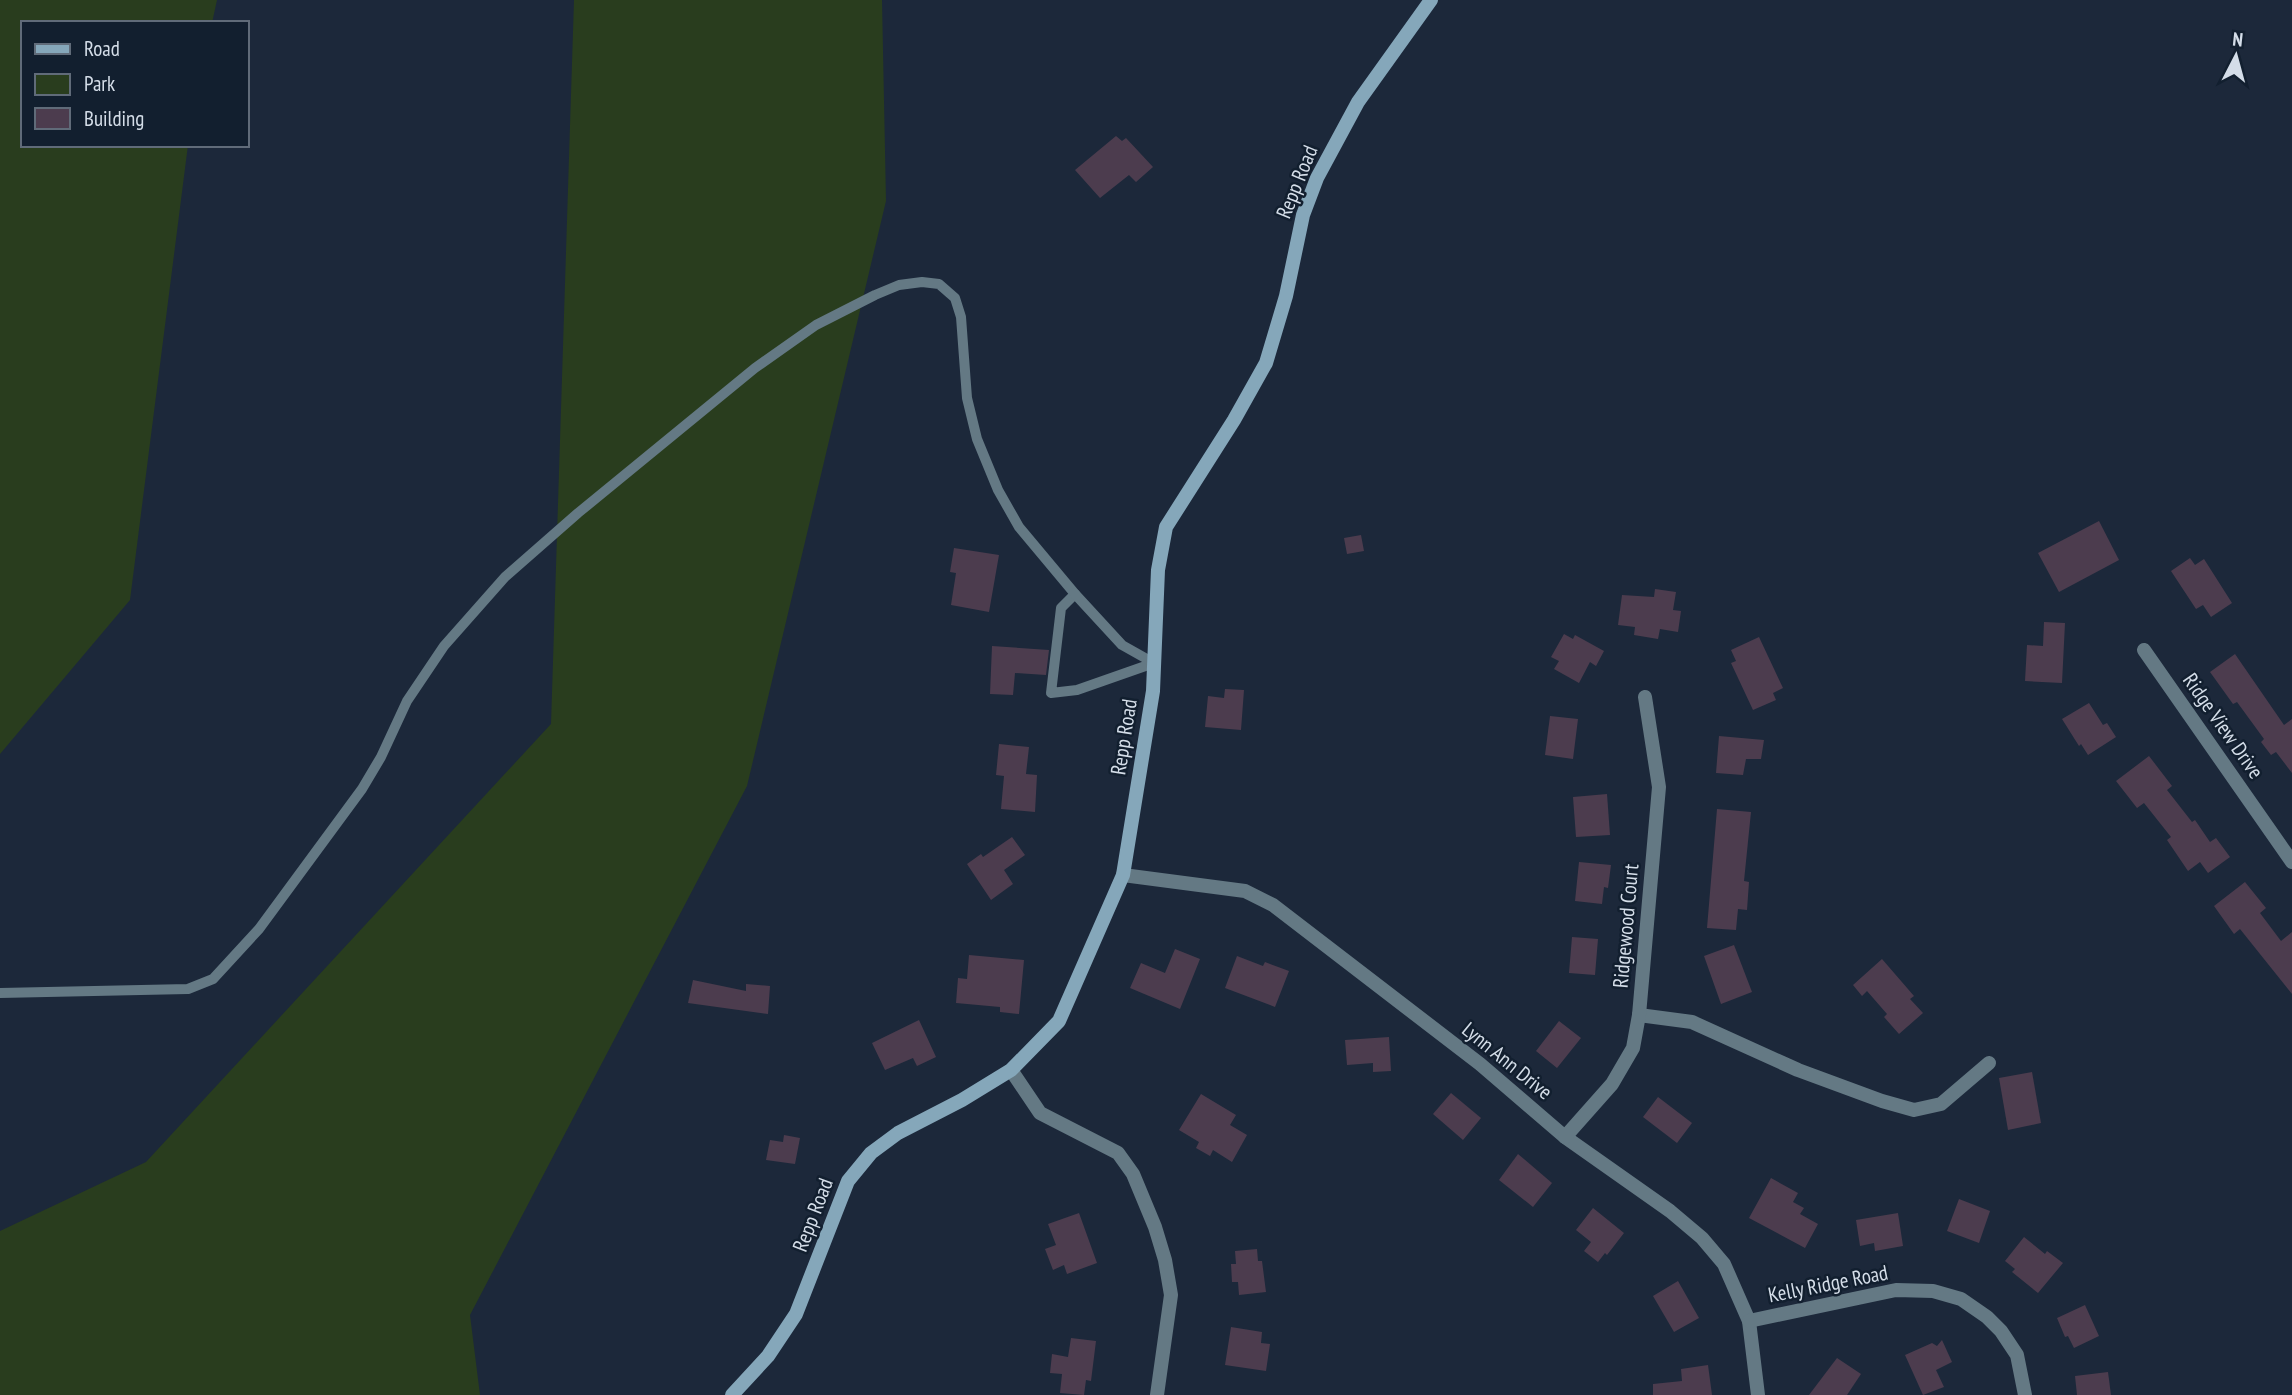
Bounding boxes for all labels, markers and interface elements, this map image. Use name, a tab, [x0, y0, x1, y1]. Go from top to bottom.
legend	[21, 21, 248, 147]
north arrow	[2201, 21, 2271, 91]
text: N	[2231, 27, 2244, 52]
text: Road	[84, 35, 120, 62]
text: Park	[84, 70, 115, 97]
text: Building	[84, 105, 144, 132]
street label: Repp Road	[1270, 141, 1323, 222]
street label: Ridge View Drive	[2177, 668, 2270, 784]
street label: Repp Road	[1104, 697, 1143, 777]
street label: Ridgewood Court	[1607, 863, 1644, 989]
street label: Lynn Ann Drive	[1457, 1016, 1558, 1105]
street label: Repp Road	[786, 1174, 839, 1255]
street label: Kelly Ridge Road	[1766, 1259, 1890, 1308]

